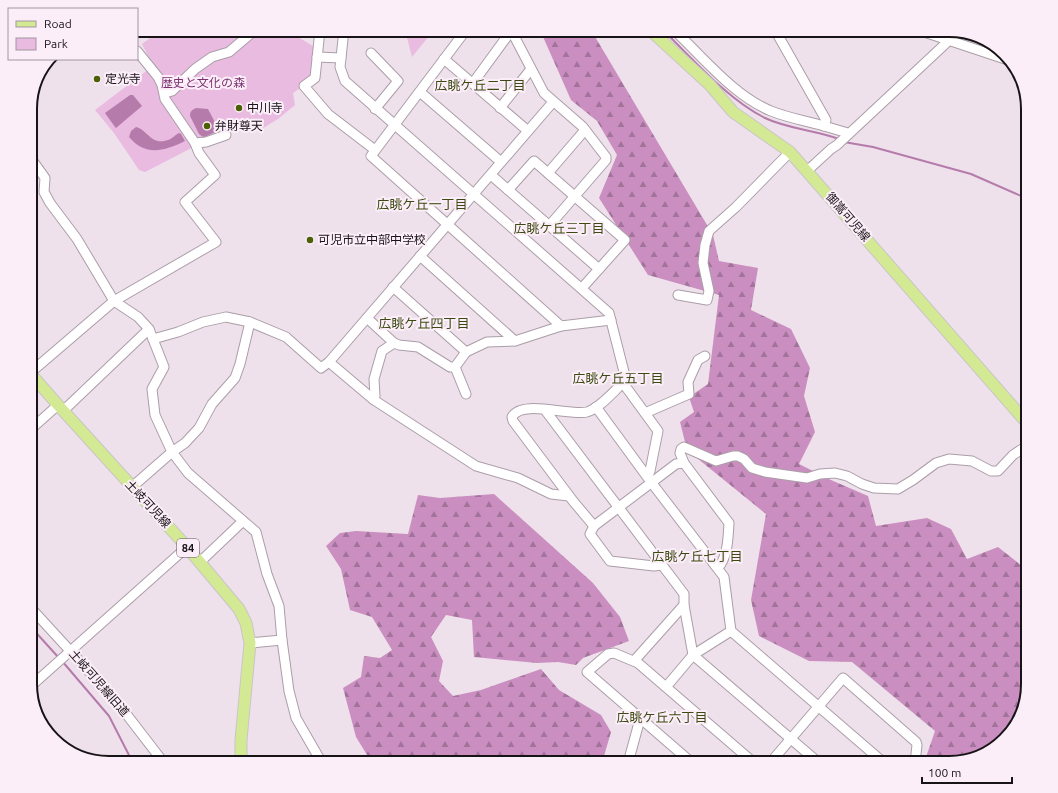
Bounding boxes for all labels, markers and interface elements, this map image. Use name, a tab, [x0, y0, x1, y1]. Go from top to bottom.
legend	[8, 8, 138, 60]
text: Road	[44, 17, 72, 30]
text: Park	[44, 37, 68, 50]
place label: 定光寺	[105, 72, 141, 85]
marker: 定光寺	[92, 74, 102, 84]
park label: 歴史と文化の森	[161, 76, 245, 89]
district label: 広眺ケ丘二丁目	[434, 78, 526, 92]
place label: 中川寺	[247, 101, 283, 114]
marker: 中川寺	[234, 103, 244, 113]
place label: 弁財尊天	[215, 119, 263, 132]
marker: 弁財尊天	[202, 121, 212, 131]
street label: 御嵩可児線	[824, 190, 873, 244]
district label: 広眺ケ丘一丁目	[376, 197, 468, 211]
district label: 広眺ケ丘三丁目	[513, 221, 605, 235]
place label: 可児市立中部中学校	[318, 233, 426, 246]
marker: 可児市立中部中学校	[305, 235, 315, 245]
district label: 広眺ケ丘四丁目	[378, 316, 470, 330]
district label: 広眺ケ丘五丁目	[572, 371, 664, 385]
street label: 土岐可児線	[123, 477, 174, 530]
road number: 84	[177, 539, 199, 557]
district label: 広眺ケ丘七丁目	[651, 549, 743, 563]
street label: 土岐可児線旧道	[67, 647, 132, 719]
district label: 広眺ケ丘六丁目	[616, 710, 708, 724]
scale bar	[922, 759, 1012, 785]
text: 100 m	[928, 766, 961, 779]

